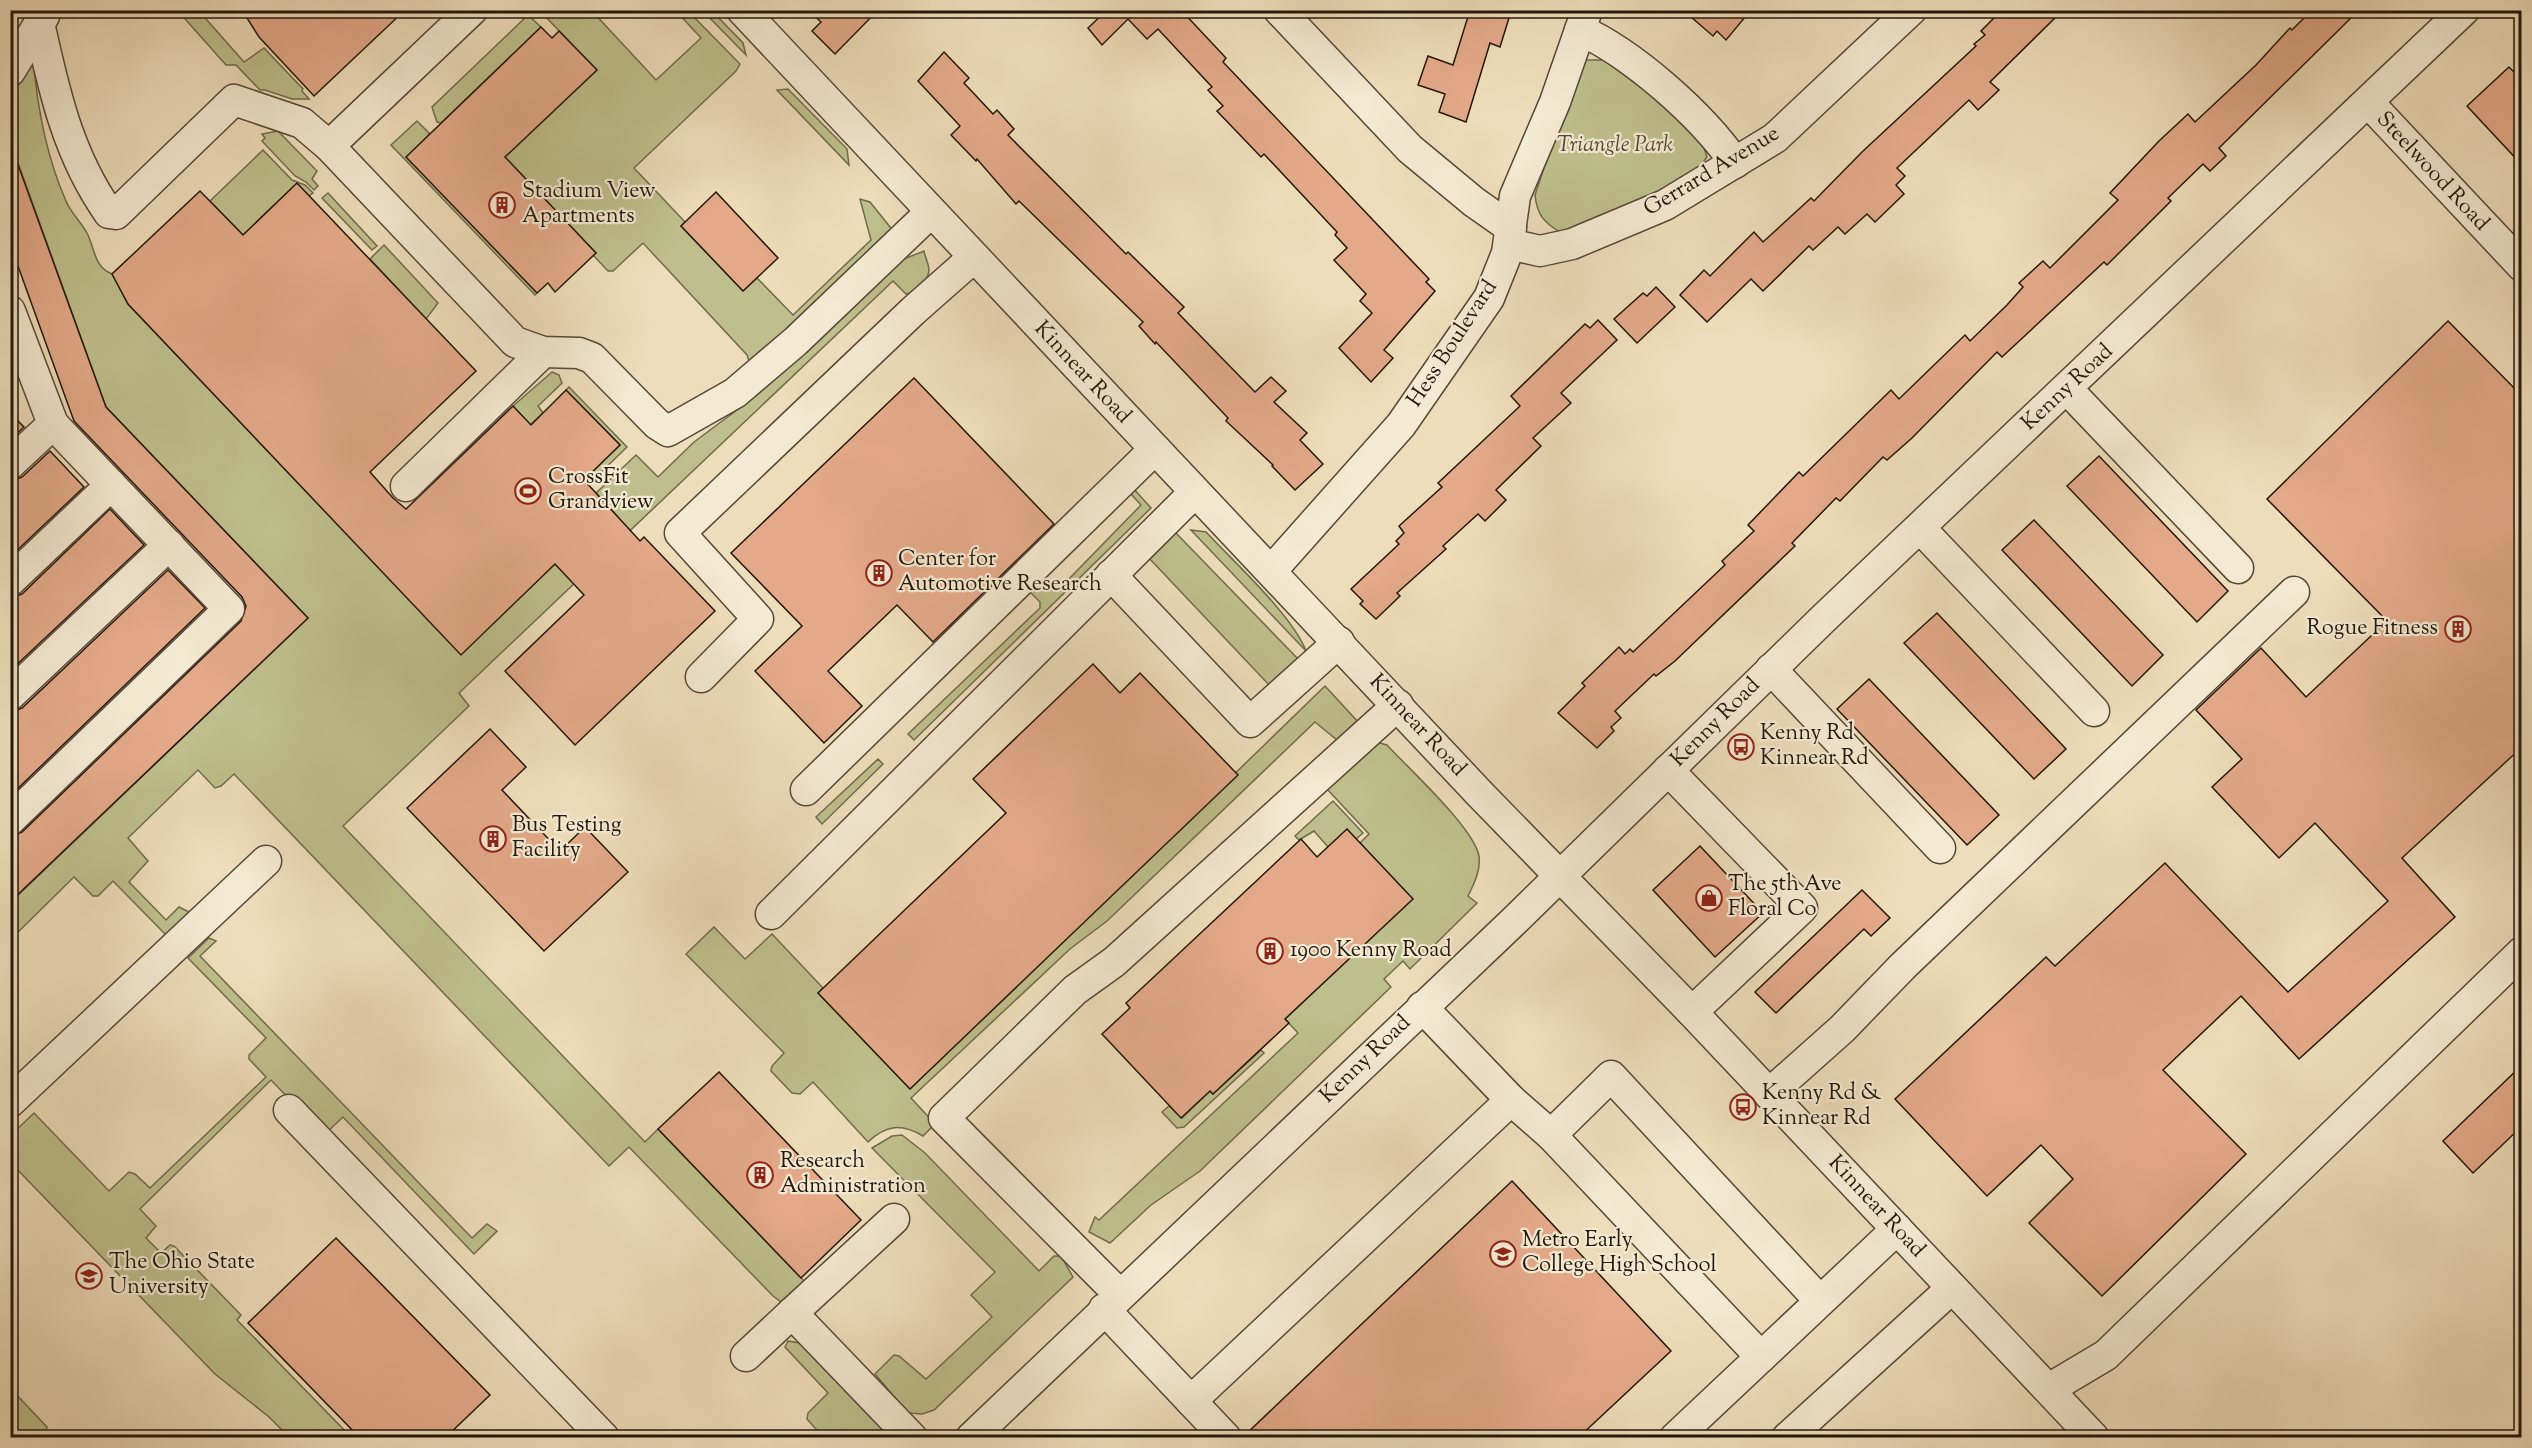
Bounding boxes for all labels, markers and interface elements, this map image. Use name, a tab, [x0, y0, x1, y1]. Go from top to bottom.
street label: Steelwood Road	[2368, 105, 2496, 239]
street label: Gerrard Avenue	[1638, 119, 1786, 225]
park label: Triangle Park	[1557, 130, 1673, 162]
place label: Stadium View Apartments	[522, 176, 656, 233]
building icon: Stadium View Apartments	[487, 190, 517, 220]
street label: Hess Boulevard	[1400, 274, 1506, 414]
street label: Kinnear Road	[1026, 314, 1138, 432]
street label: Kenny Road	[2015, 337, 2121, 439]
place label: CrossFit Grandview	[548, 462, 654, 519]
sports icon: CrossFit Grandview	[513, 476, 543, 506]
place label: Center for Automotive Research	[898, 544, 1102, 601]
building icon: Center for Automotive Research	[864, 558, 894, 588]
place label: Rogue Fitness	[2307, 613, 2438, 645]
building icon: Rogue Fitness	[2443, 614, 2473, 644]
street label: Kinnear Road	[1361, 667, 1473, 785]
street label: Kenny Road	[1664, 671, 1768, 775]
place label: Kenny Rd Kinnear Rd	[1760, 718, 1869, 775]
bus stop icon: Kenny Rd Kinnear Rd	[1726, 732, 1756, 762]
place label: Bus Testing Facility	[512, 810, 622, 867]
building icon: Bus Testing Facility	[478, 824, 508, 854]
place label: The 5th Ave Floral Co	[1728, 869, 1842, 926]
shop icon: The 5th Ave Floral Co	[1694, 883, 1724, 913]
place label: 1900 Kenny Road	[1290, 935, 1452, 967]
building icon: 1900 Kenny Road	[1255, 936, 1285, 966]
street label: Kenny Road	[1313, 1008, 1419, 1112]
place label: Kenny Rd & Kinnear Rd	[1762, 1078, 1881, 1135]
bus stop icon: Kenny Rd & Kinnear Rd	[1728, 1092, 1758, 1122]
place label: Research Administration	[780, 1146, 926, 1203]
street label: Kinnear Road	[1820, 1148, 1932, 1266]
building icon: Research Administration	[745, 1160, 775, 1190]
place label: Metro Early College High School	[1522, 1225, 1717, 1282]
school or university icon: Metro Early College High School	[1488, 1239, 1518, 1269]
place label: The Ohio State University	[109, 1247, 255, 1304]
school or university icon: The Ohio State University	[74, 1261, 104, 1291]

